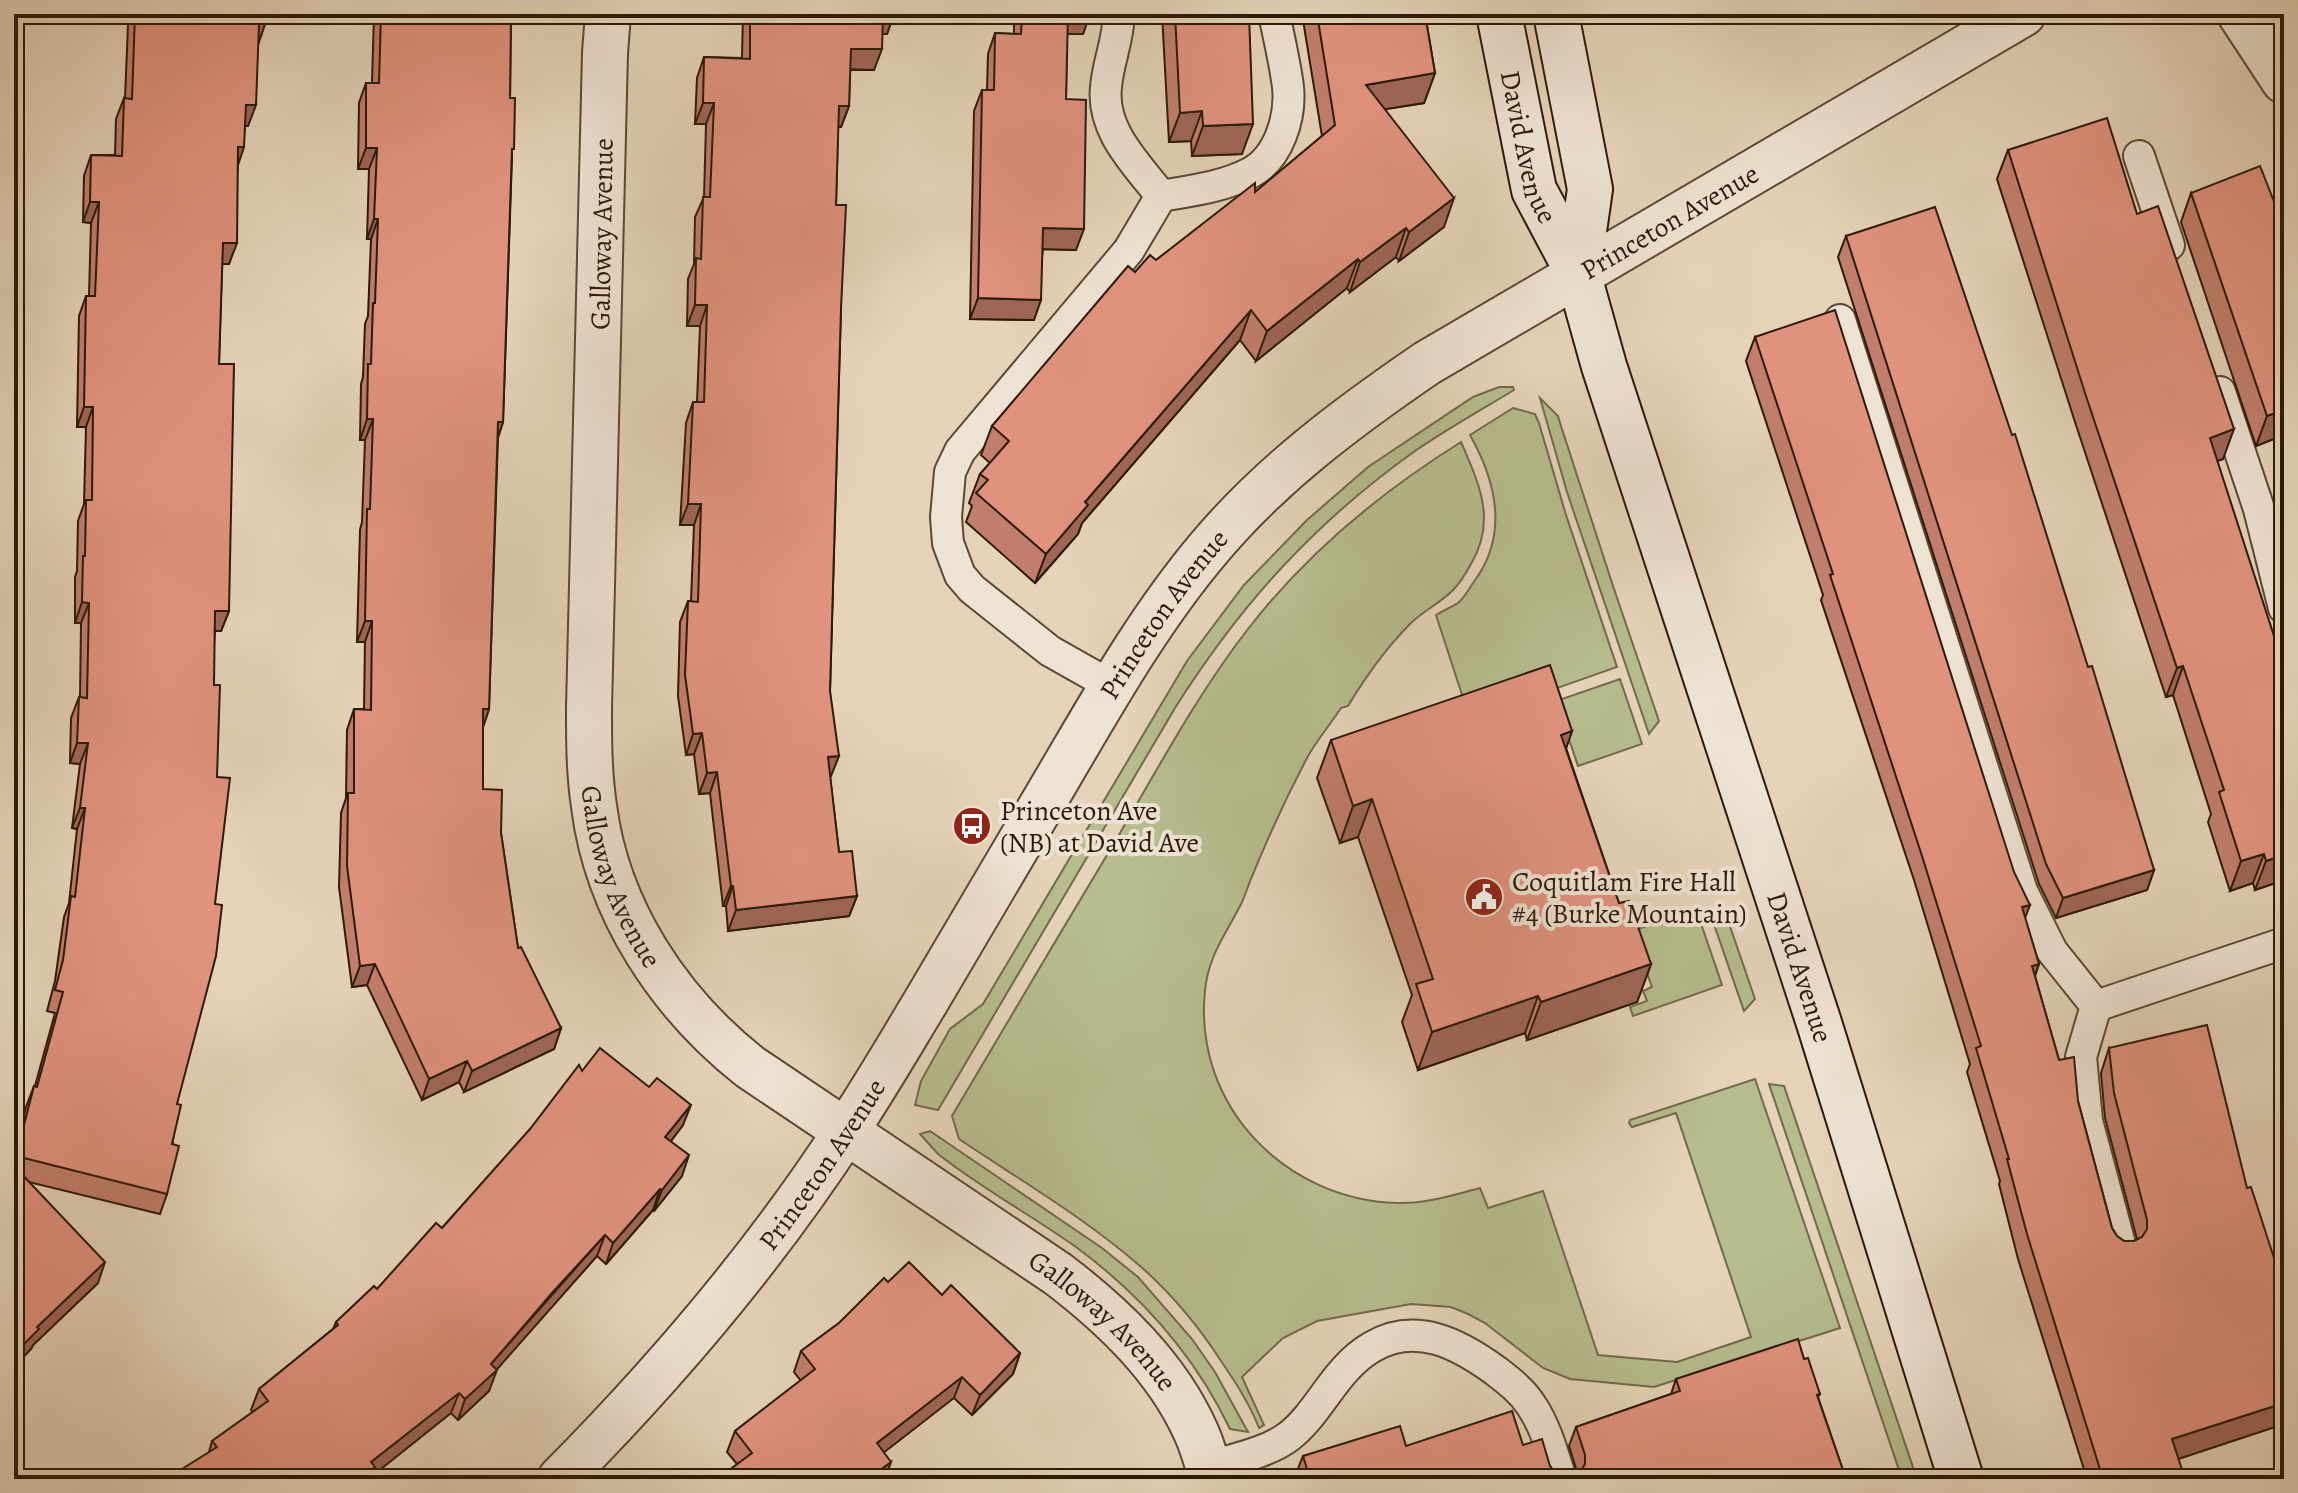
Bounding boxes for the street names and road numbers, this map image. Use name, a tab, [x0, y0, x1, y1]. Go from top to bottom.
street label: David Avenue	[1491, 67, 1566, 230]
street label: Galloway Avenue	[581, 138, 623, 330]
street label: Princeton Avenue	[1573, 155, 1766, 289]
street label: Princeton Avenue	[1091, 521, 1237, 707]
street label: Galloway Avenue	[572, 783, 670, 976]
street label: David Avenue	[1757, 887, 1842, 1047]
street label: Princeton Avenue	[750, 1072, 895, 1259]
street label: Galloway Avenue	[1021, 1242, 1186, 1399]

